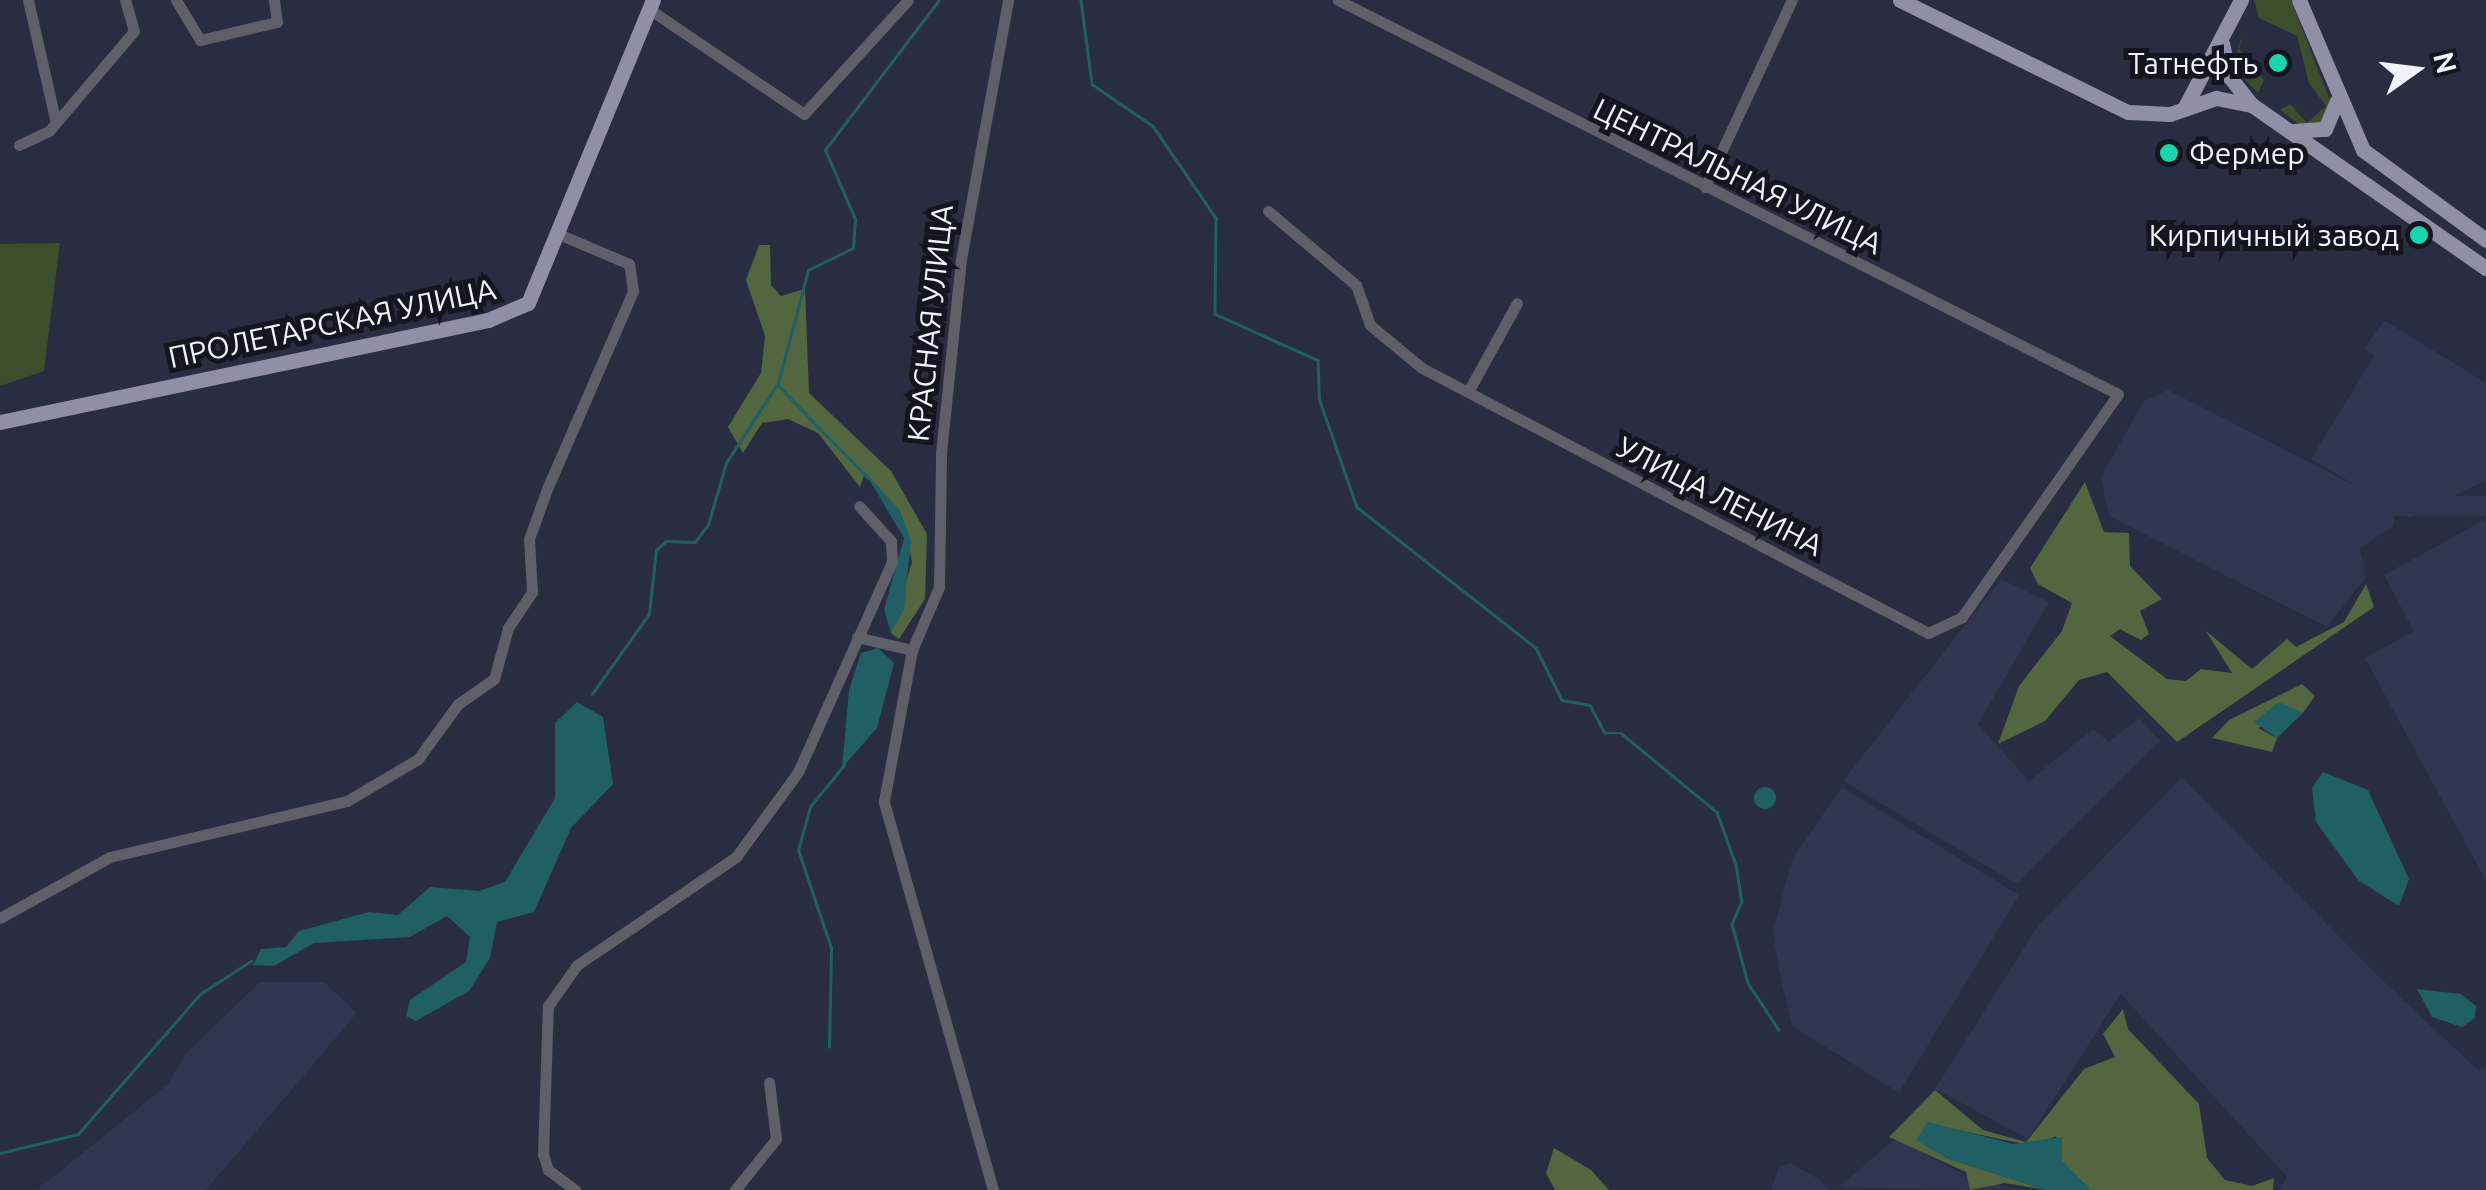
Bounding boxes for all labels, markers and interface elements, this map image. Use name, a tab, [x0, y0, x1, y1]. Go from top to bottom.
north arrow	[2366, 20, 2466, 120]
place label: Татнефть	[2128, 45, 2258, 81]
text: N	[2428, 49, 2463, 76]
marker: Татнефть	[2267, 52, 2289, 74]
street label: ЦЕНТРАЛЬНАЯ УЛИЦА	[1588, 90, 1888, 262]
place label: Фермер	[2189, 135, 2305, 171]
marker: Фермер	[2158, 142, 2180, 164]
street label: КРАСНАЯ УЛИЦА	[900, 203, 960, 443]
place label: Кирпичный завод	[2149, 217, 2399, 253]
marker: Кирпичный завод	[2408, 224, 2430, 246]
street label: ПРОЛЕТАРСКАЯ УЛИЦА	[165, 271, 499, 375]
street label: УЛИЦА ЛЕНИНА	[1611, 429, 1829, 563]

